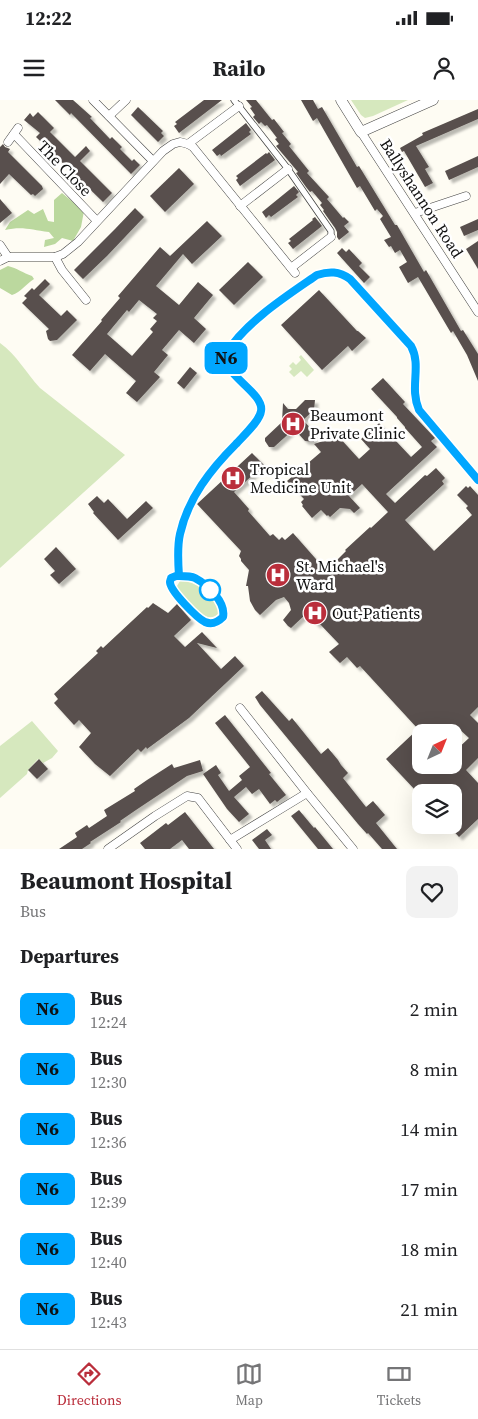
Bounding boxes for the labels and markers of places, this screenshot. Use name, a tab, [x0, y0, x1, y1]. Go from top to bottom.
place label: Beaumont Private Clinic	[310, 404, 406, 444]
hospital icon: Beaumont Private Clinic	[280, 411, 306, 437]
place label: Tropical Medicine Unit	[250, 458, 352, 498]
hospital icon: Tropical Medicine Unit	[220, 465, 246, 491]
place label: St. Michael's Ward	[296, 555, 384, 595]
hospital icon: St. Michael's Ward	[265, 562, 291, 588]
unlabelled marker	[199, 579, 221, 601]
hospital icon: Out-Patients	[302, 600, 328, 626]
place label: Out-Patients	[332, 602, 420, 624]

